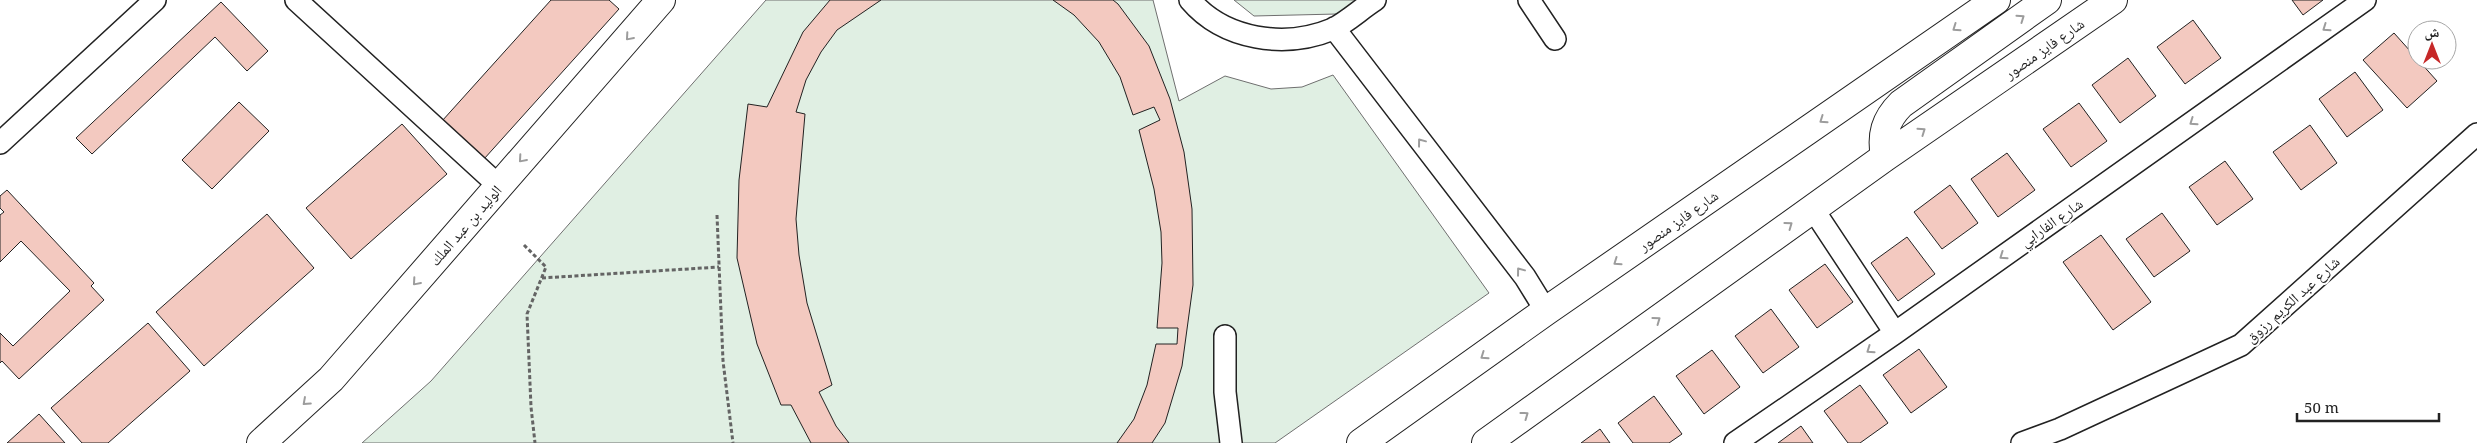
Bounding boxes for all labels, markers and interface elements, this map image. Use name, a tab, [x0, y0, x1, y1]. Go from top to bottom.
street label: شارع فايز منصور	[1999, 13, 2089, 84]
one-way arrow	[2015, 15, 2025, 24]
north arrow	[2407, 20, 2457, 70]
one-way arrow	[1953, 22, 1962, 31]
one-way arrow	[2322, 22, 2331, 31]
text: ش	[2425, 22, 2440, 41]
one-way arrow	[626, 31, 635, 40]
one-way arrow	[1819, 114, 1829, 123]
one-way arrow	[2189, 116, 2199, 125]
one-way arrow	[1916, 128, 1926, 137]
one-way arrow	[1418, 138, 1427, 147]
one-way arrow	[519, 154, 528, 163]
street label: الوليد بن عبد الملك	[424, 180, 506, 270]
street label: شارع فايز منصور	[1633, 185, 1723, 256]
street label: شارع الفارابي	[2016, 193, 2088, 253]
one-way arrow	[1784, 222, 1793, 232]
one-way arrow	[1999, 250, 2009, 259]
street label: شارع عبد الكريم رزوق	[2241, 251, 2344, 347]
one-way arrow	[1613, 256, 1623, 265]
one-way arrow	[1517, 268, 1525, 277]
one-way arrow	[413, 276, 421, 285]
one-way arrow	[1651, 317, 1661, 326]
one-way arrow	[1866, 344, 1876, 353]
one-way arrow	[1481, 350, 1490, 358]
scale bar	[2297, 390, 2440, 422]
one-way arrow	[303, 396, 312, 405]
text: 50 m	[2304, 397, 2339, 417]
one-way arrow	[1519, 412, 1529, 421]

